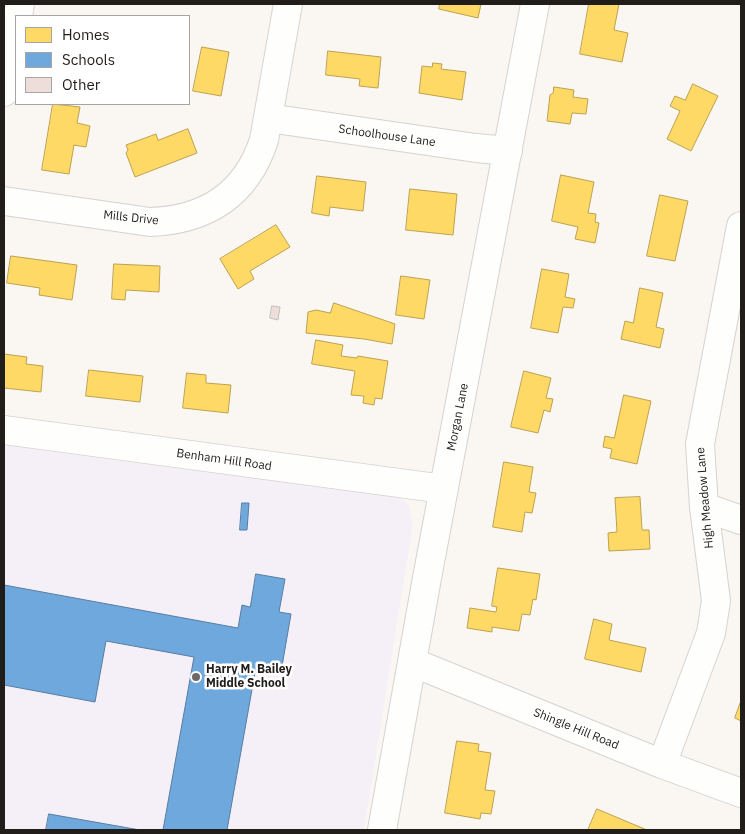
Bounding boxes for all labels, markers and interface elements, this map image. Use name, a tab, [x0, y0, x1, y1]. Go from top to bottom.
legend	[15, 15, 190, 105]
text: Homes	[62, 25, 110, 44]
text: Schools	[62, 50, 115, 69]
text: Other	[62, 75, 100, 94]
street label: Schoolhouse Lane	[337, 122, 437, 150]
street label: Mills Drive	[103, 208, 159, 228]
street label: Morgan Lane	[444, 382, 472, 452]
street label: Benham Hill Road	[175, 446, 273, 474]
street label: High Meadow Lane	[693, 447, 717, 549]
place label: Harry M. Bailey Middle School	[206, 663, 292, 691]
marker: Harry M. Bailey Middle School	[190, 671, 202, 683]
street label: Shingle Hill Road	[531, 705, 621, 753]

